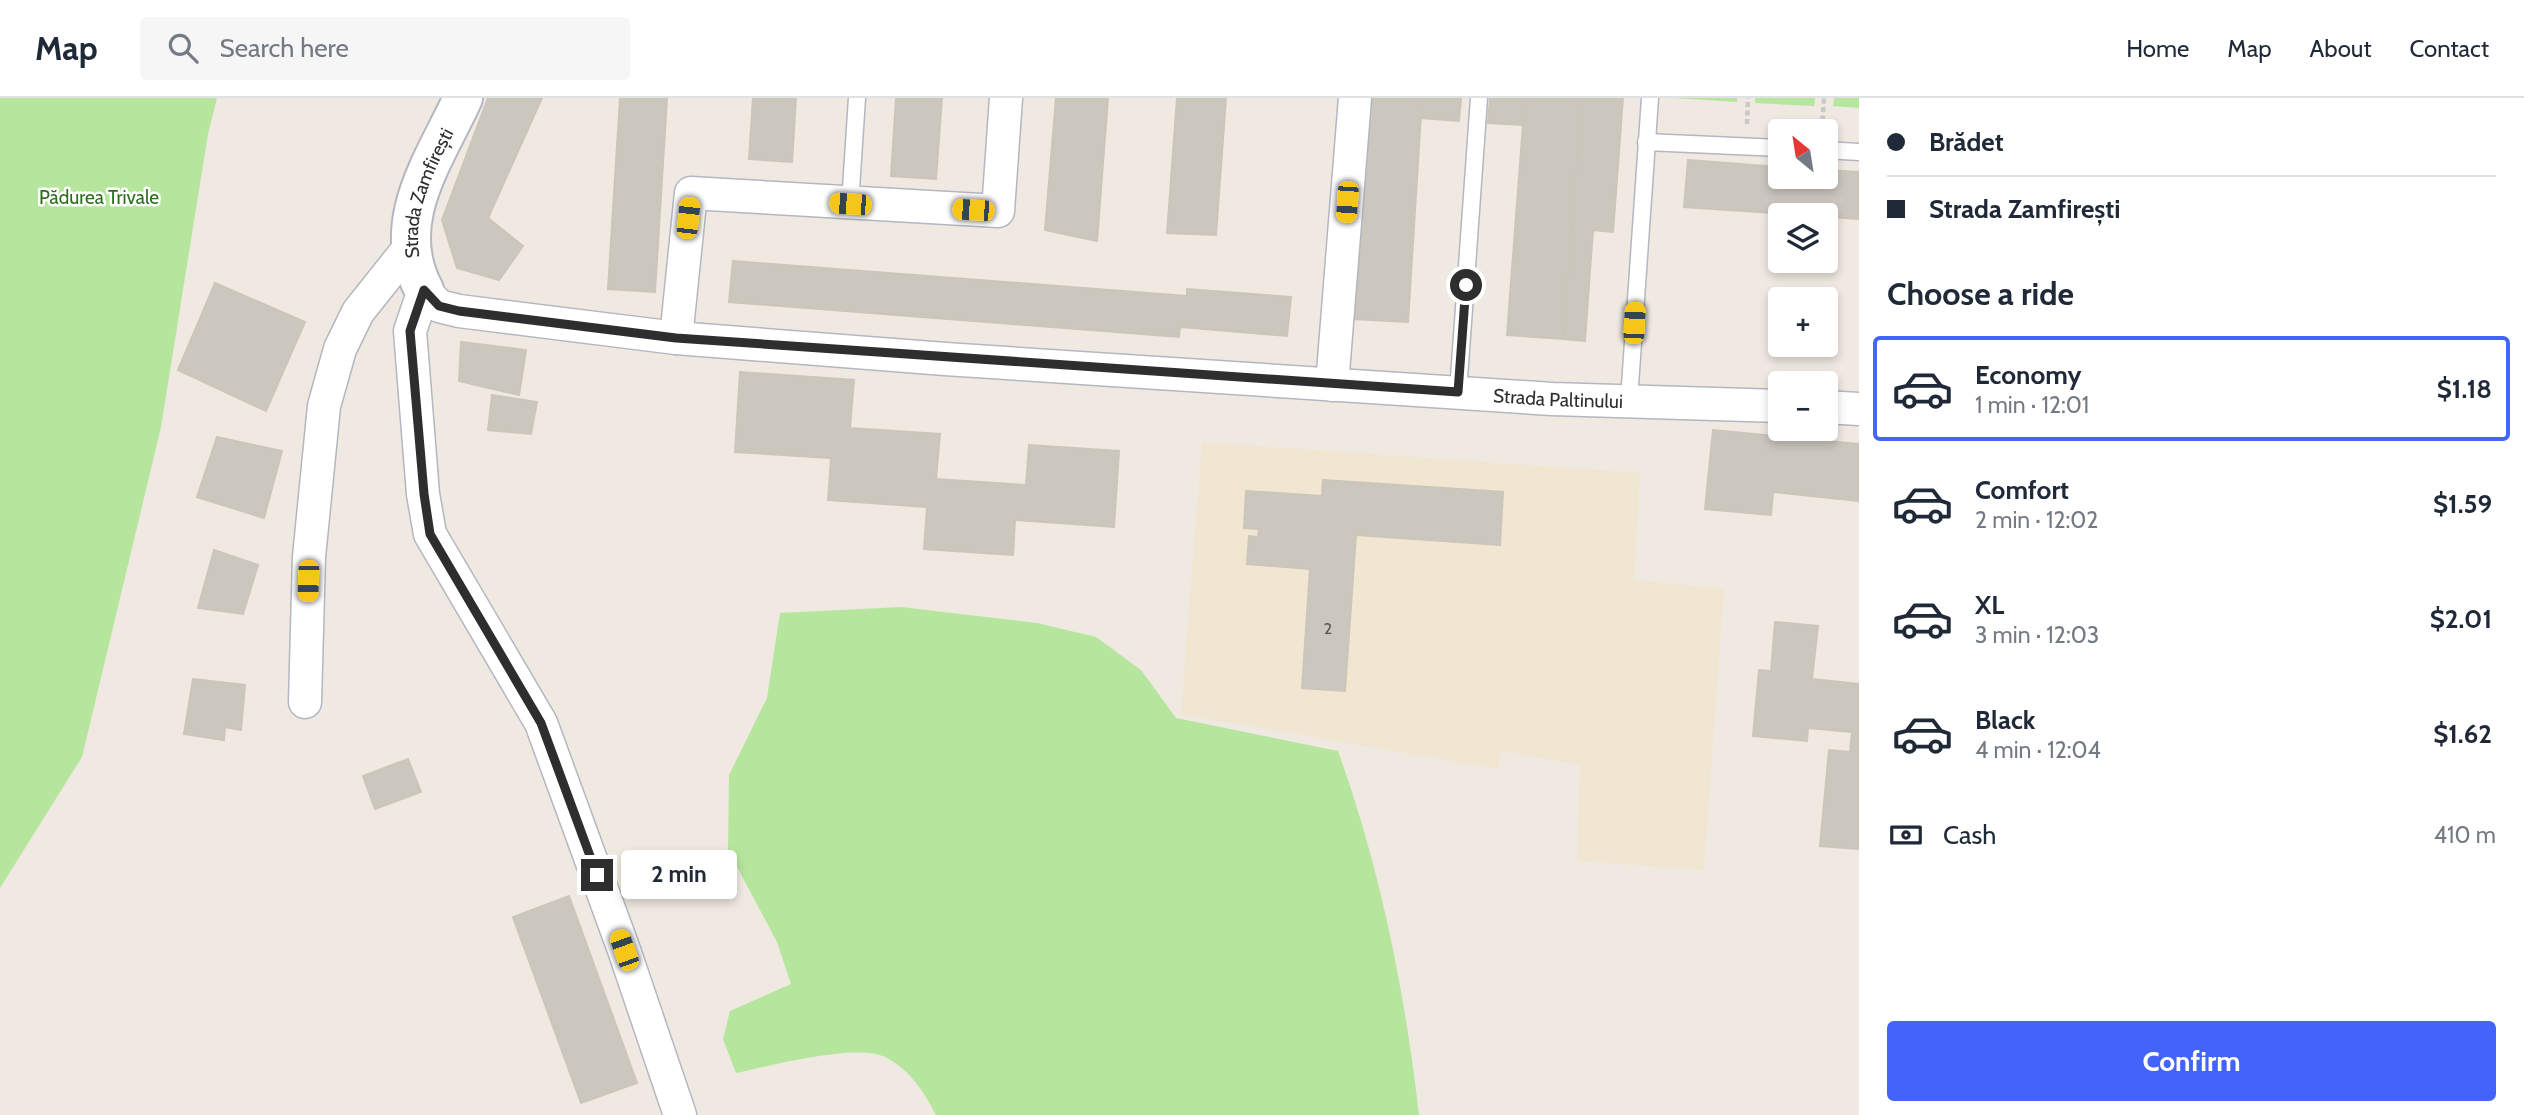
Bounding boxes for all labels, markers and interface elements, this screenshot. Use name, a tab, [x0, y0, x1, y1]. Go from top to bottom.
search box	[140, 17, 630, 80]
text: Map	[35, 28, 98, 68]
icon: search	[164, 29, 202, 67]
text: Search here	[220, 32, 349, 64]
text: Home	[2126, 34, 2189, 63]
text: Map	[2227, 34, 2272, 63]
text: About	[2310, 34, 2372, 63]
text: Contact	[2410, 34, 2489, 63]
north arrow	[1768, 119, 1838, 189]
map controls	[1768, 119, 1838, 441]
street label: Strada Zamfirești	[400, 124, 458, 260]
text: Brădet	[1929, 126, 2004, 158]
car	[1336, 180, 1359, 224]
park label: Pădurea Trivale	[39, 186, 159, 209]
car	[829, 192, 872, 216]
text: Strada Zamfirești	[1929, 193, 2120, 225]
car	[676, 196, 701, 240]
car	[952, 198, 995, 222]
button: layers	[1768, 203, 1838, 273]
route start	[1450, 269, 1482, 301]
text: Choose a ride	[1887, 274, 2074, 313]
button: +	[1768, 287, 1838, 357]
car	[1623, 301, 1646, 345]
icon: car	[1891, 357, 1954, 420]
text: Economy	[1975, 359, 2081, 391]
button: −	[1768, 371, 1838, 441]
text: $1.18	[2437, 373, 2492, 405]
street label: Strada Paltinului	[1492, 384, 1623, 413]
text: 1 min · 12:01	[1975, 391, 2089, 419]
icon: car	[1891, 472, 1954, 535]
text: Comfort	[1975, 474, 2069, 506]
text: $1.59	[2433, 488, 2492, 520]
text: 2 min · 12:02	[1975, 506, 2098, 534]
car	[297, 560, 320, 602]
icon: car	[1891, 587, 1954, 650]
text: XL	[1975, 589, 2004, 621]
text: $2.01	[2430, 603, 2492, 635]
house number: 2	[1324, 619, 1332, 638]
text: 3 min · 12:03	[1975, 621, 2099, 649]
icon: car	[1891, 702, 1954, 765]
text: Black	[1975, 704, 2035, 736]
text: $1.62	[2433, 718, 2492, 750]
text: 4 min · 12:04	[1975, 736, 2101, 764]
icon: cash	[1887, 816, 1925, 854]
text: Cash	[1943, 819, 1996, 851]
text: 410 m	[2434, 821, 2496, 849]
callout: 2 min	[622, 850, 737, 900]
route end	[581, 859, 613, 891]
text: 2 min	[651, 860, 707, 888]
car	[607, 927, 642, 973]
button: Confirm	[1887, 1021, 2496, 1101]

